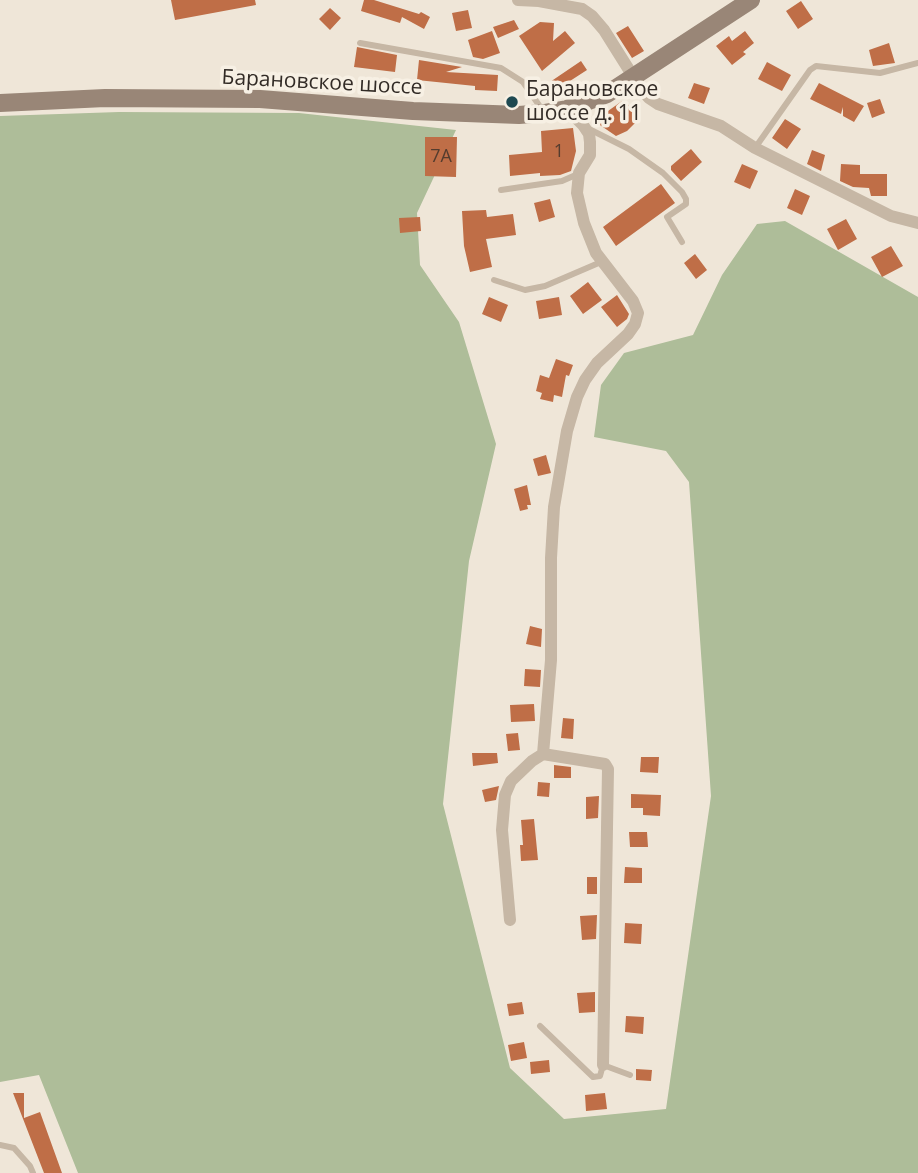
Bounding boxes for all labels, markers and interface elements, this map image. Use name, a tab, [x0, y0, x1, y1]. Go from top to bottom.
street label: Барановское шоссе	[221, 65, 423, 101]
place label: Барановское шоссе д. 11	[526, 77, 658, 127]
marker: Барановское шоссе д. 11	[504, 94, 520, 110]
house number: 1	[554, 141, 564, 163]
house number: 7А	[430, 146, 452, 168]

